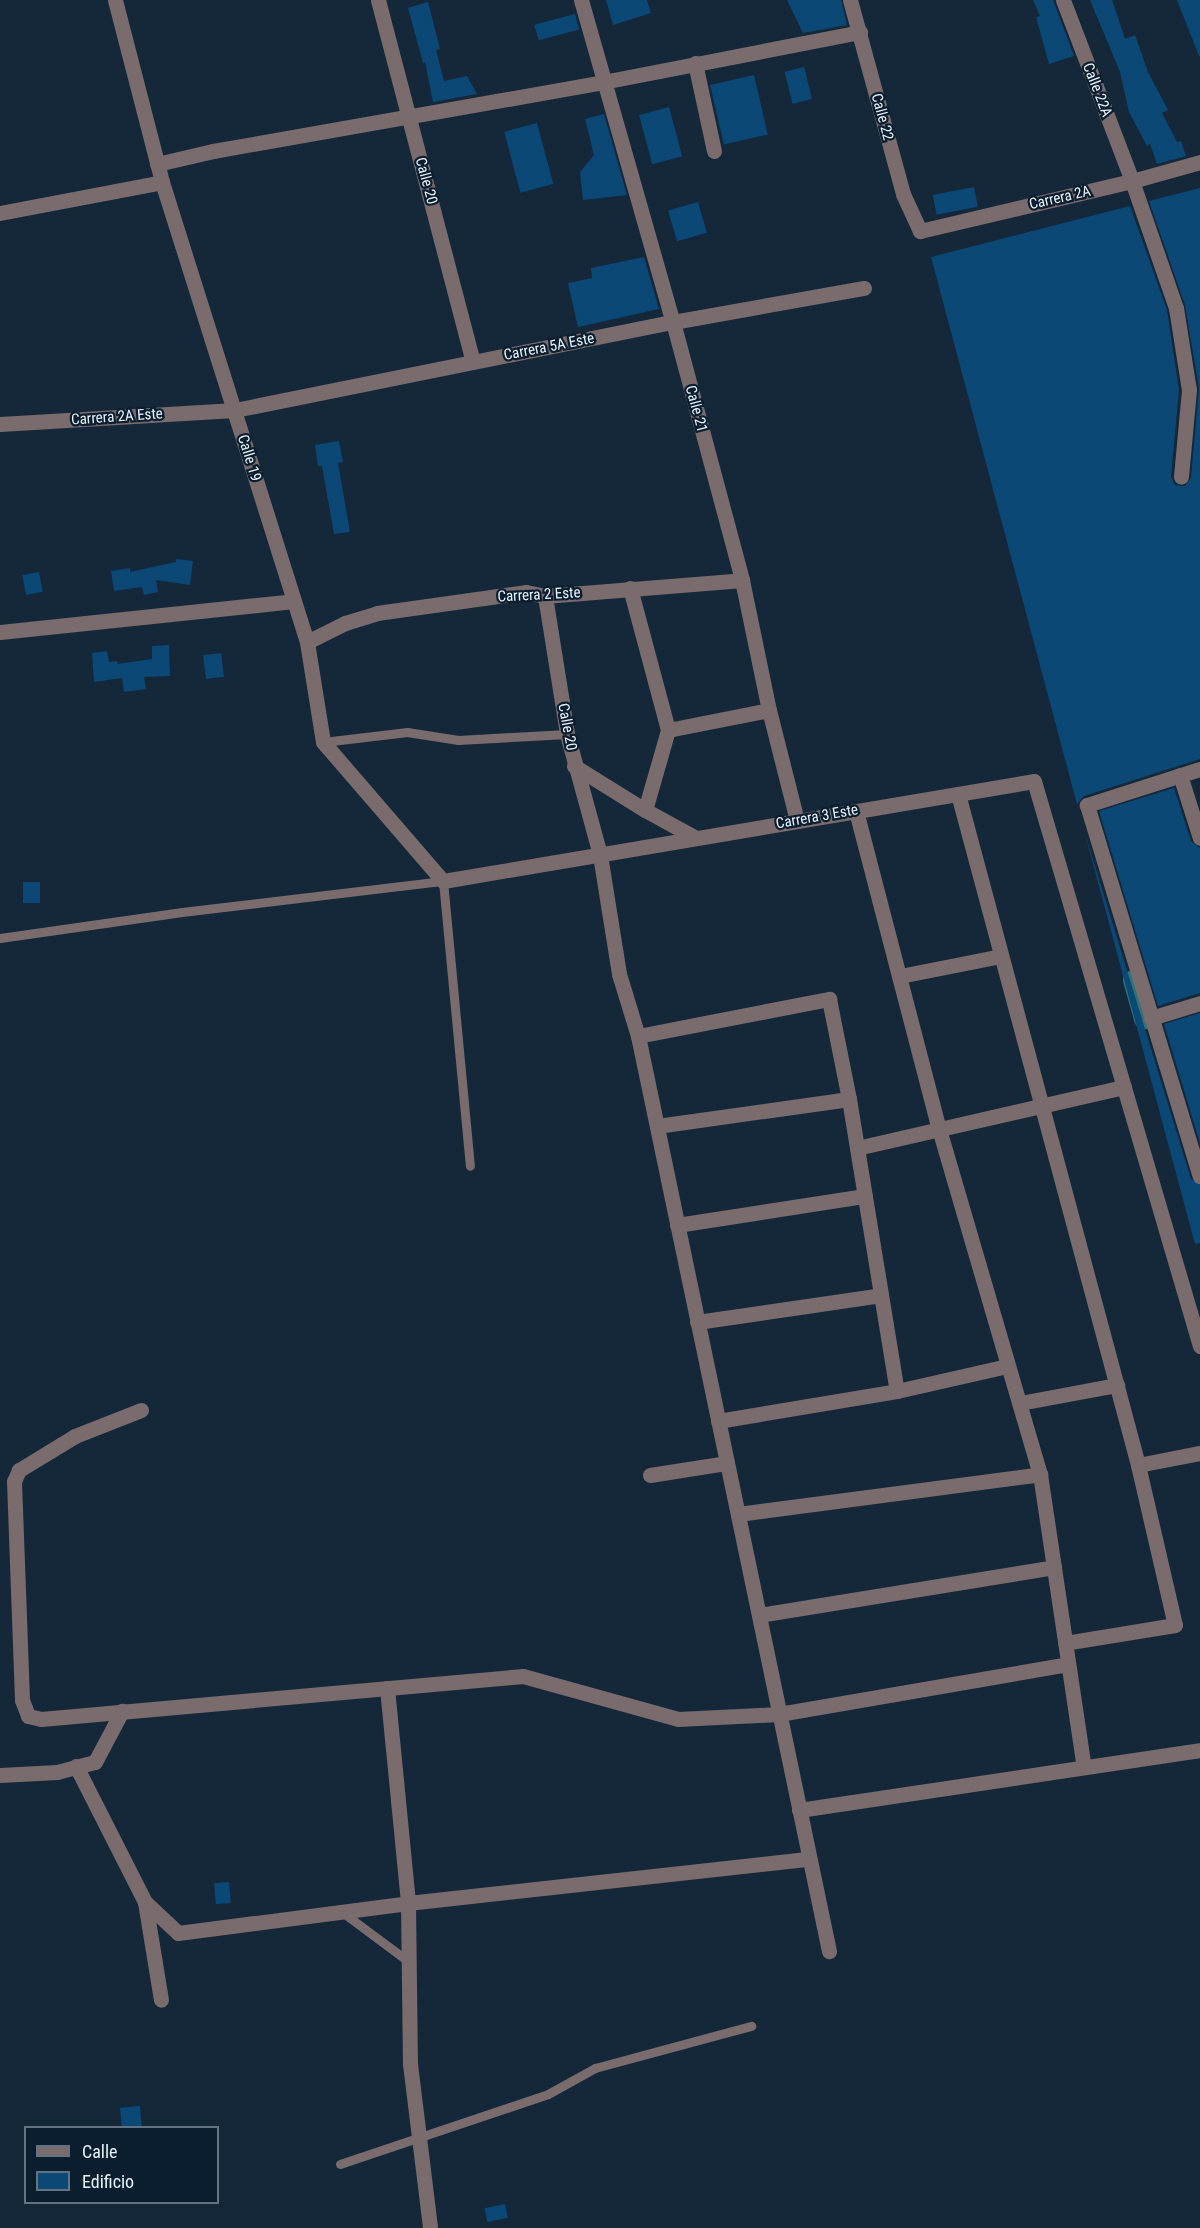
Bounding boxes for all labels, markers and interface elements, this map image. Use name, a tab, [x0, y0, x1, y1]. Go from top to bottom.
street label: Calle 22A	[1078, 60, 1116, 120]
street label: Calle 22	[867, 92, 897, 142]
street label: Calle 20	[411, 156, 441, 206]
street label: Carrera 2A	[1027, 182, 1093, 214]
street label: Carrera 5A Este	[502, 329, 596, 365]
street label: Calle 21	[681, 384, 711, 434]
street label: Carrera 2A Este	[71, 405, 163, 429]
street label: Calle 19	[233, 432, 265, 484]
street label: Carrera 2 Este	[497, 584, 581, 606]
street label: Calle 20	[554, 702, 580, 752]
street label: Carrera 3 Este	[774, 801, 860, 833]
legend	[24, 2126, 219, 2204]
text: Calle	[82, 2141, 118, 2162]
text: Edificio	[82, 2171, 134, 2192]

